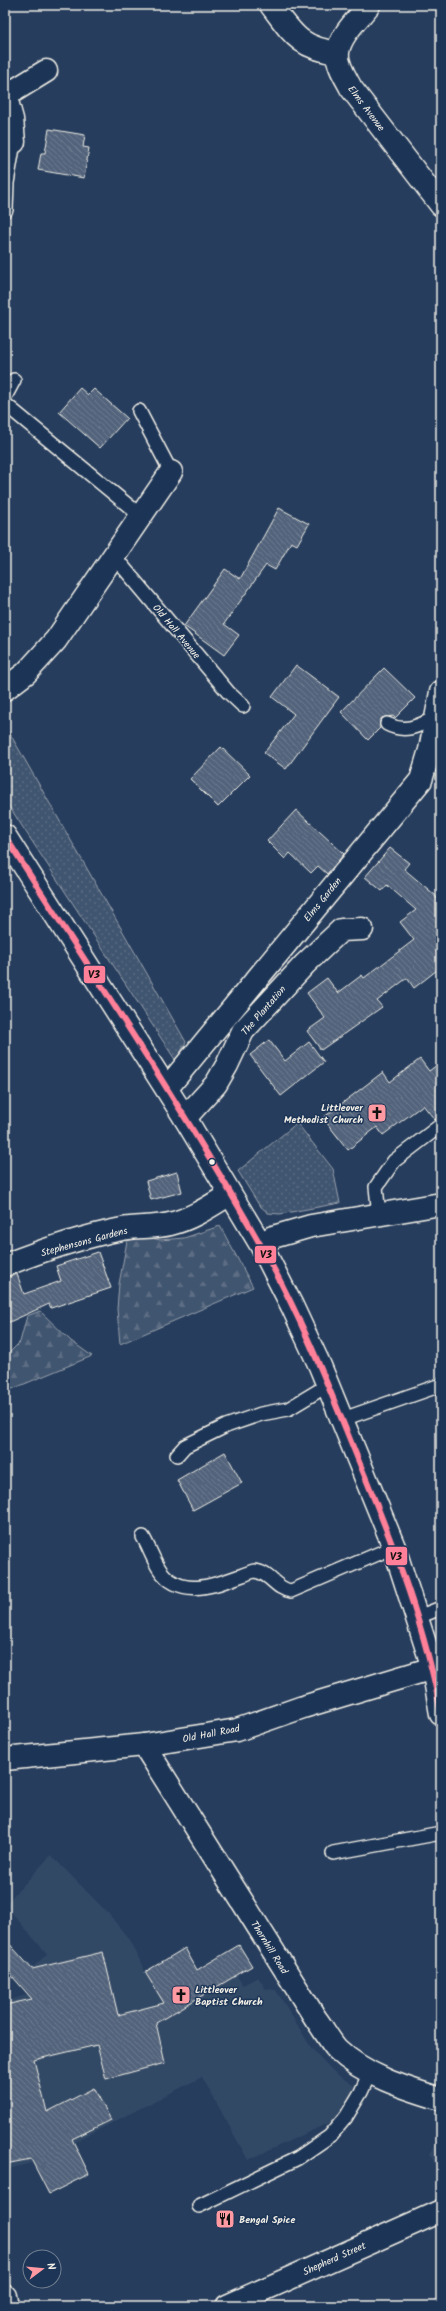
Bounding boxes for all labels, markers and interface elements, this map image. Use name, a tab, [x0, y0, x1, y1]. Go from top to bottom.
street label: Elms Avenue	[344, 82, 389, 135]
street label: Old Hall Avenue	[148, 601, 204, 663]
street label: Elms Garden	[300, 874, 346, 925]
line badge: V3	[83, 965, 106, 984]
text: V3	[88, 966, 100, 984]
street label: The Plantation	[237, 982, 290, 1039]
place label: Littleover Methodist Church	[284, 1100, 363, 1128]
church icon: Littleover Methodist Church	[366, 1102, 388, 1124]
unlabelled marker	[207, 1157, 217, 1167]
street label: Stephensons Gardens	[39, 1223, 130, 1261]
line badge: V3	[254, 1245, 277, 1264]
text: V3	[260, 1246, 272, 1264]
line badge: V3	[385, 1546, 408, 1566]
text: V3	[390, 1548, 402, 1566]
street label: Old Hall Road	[181, 1720, 242, 1747]
street label: Thornhill Road	[246, 1918, 293, 1978]
place label: Littleover Baptist Church	[195, 1982, 263, 2010]
church icon: Littleover Baptist Church	[170, 1984, 192, 2006]
restaurant icon: Bengal Spice	[214, 2208, 236, 2230]
place label: Bengal Spice	[239, 2212, 295, 2228]
street label: Shepherd Street	[300, 2238, 369, 2280]
north arrow	[22, 2249, 62, 2289]
text: N	[41, 2261, 60, 2272]

